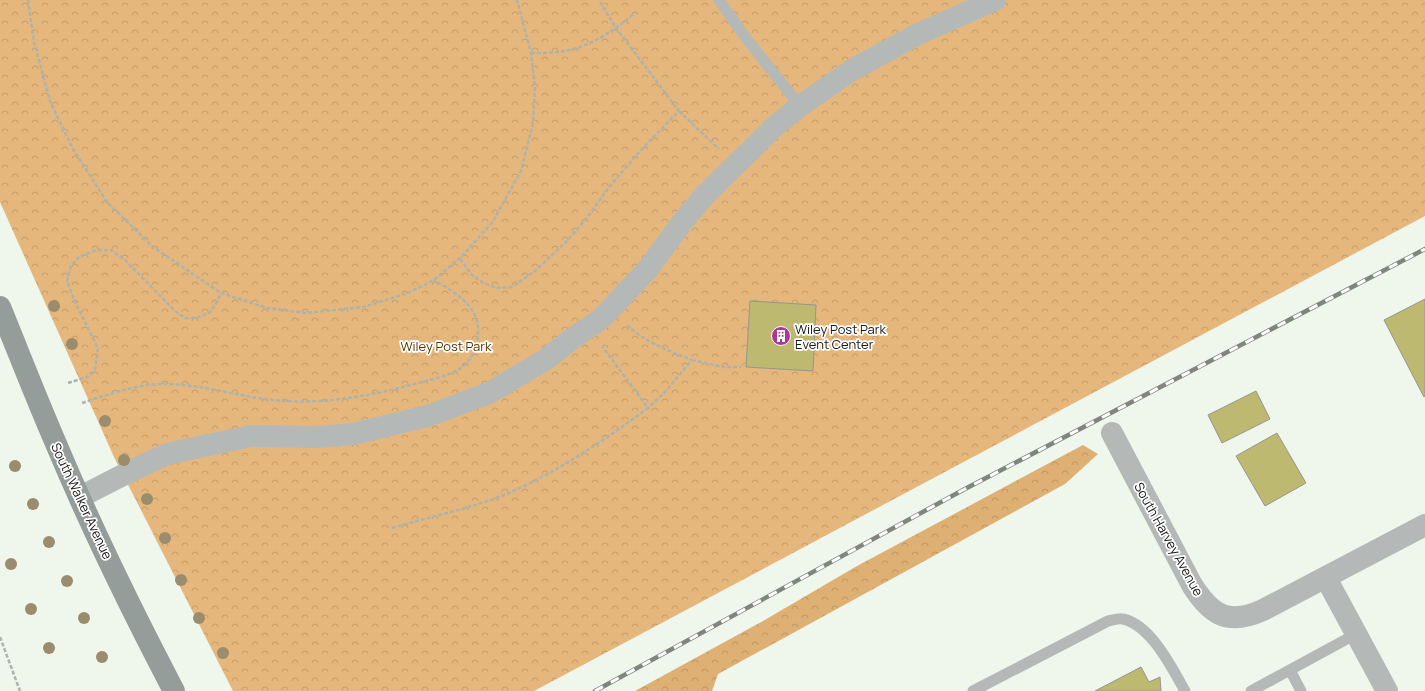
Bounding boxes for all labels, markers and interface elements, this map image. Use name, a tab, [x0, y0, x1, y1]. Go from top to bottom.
place label: Wiley Post Park Event Center	[795, 320, 886, 353]
building icon: Wiley Post Park Event Center	[770, 325, 792, 347]
park label: Wiley Post Park	[401, 337, 492, 355]
street label: South Walker Avenue	[47, 440, 117, 562]
street label: South Harvey Avenue	[1130, 479, 1208, 599]

